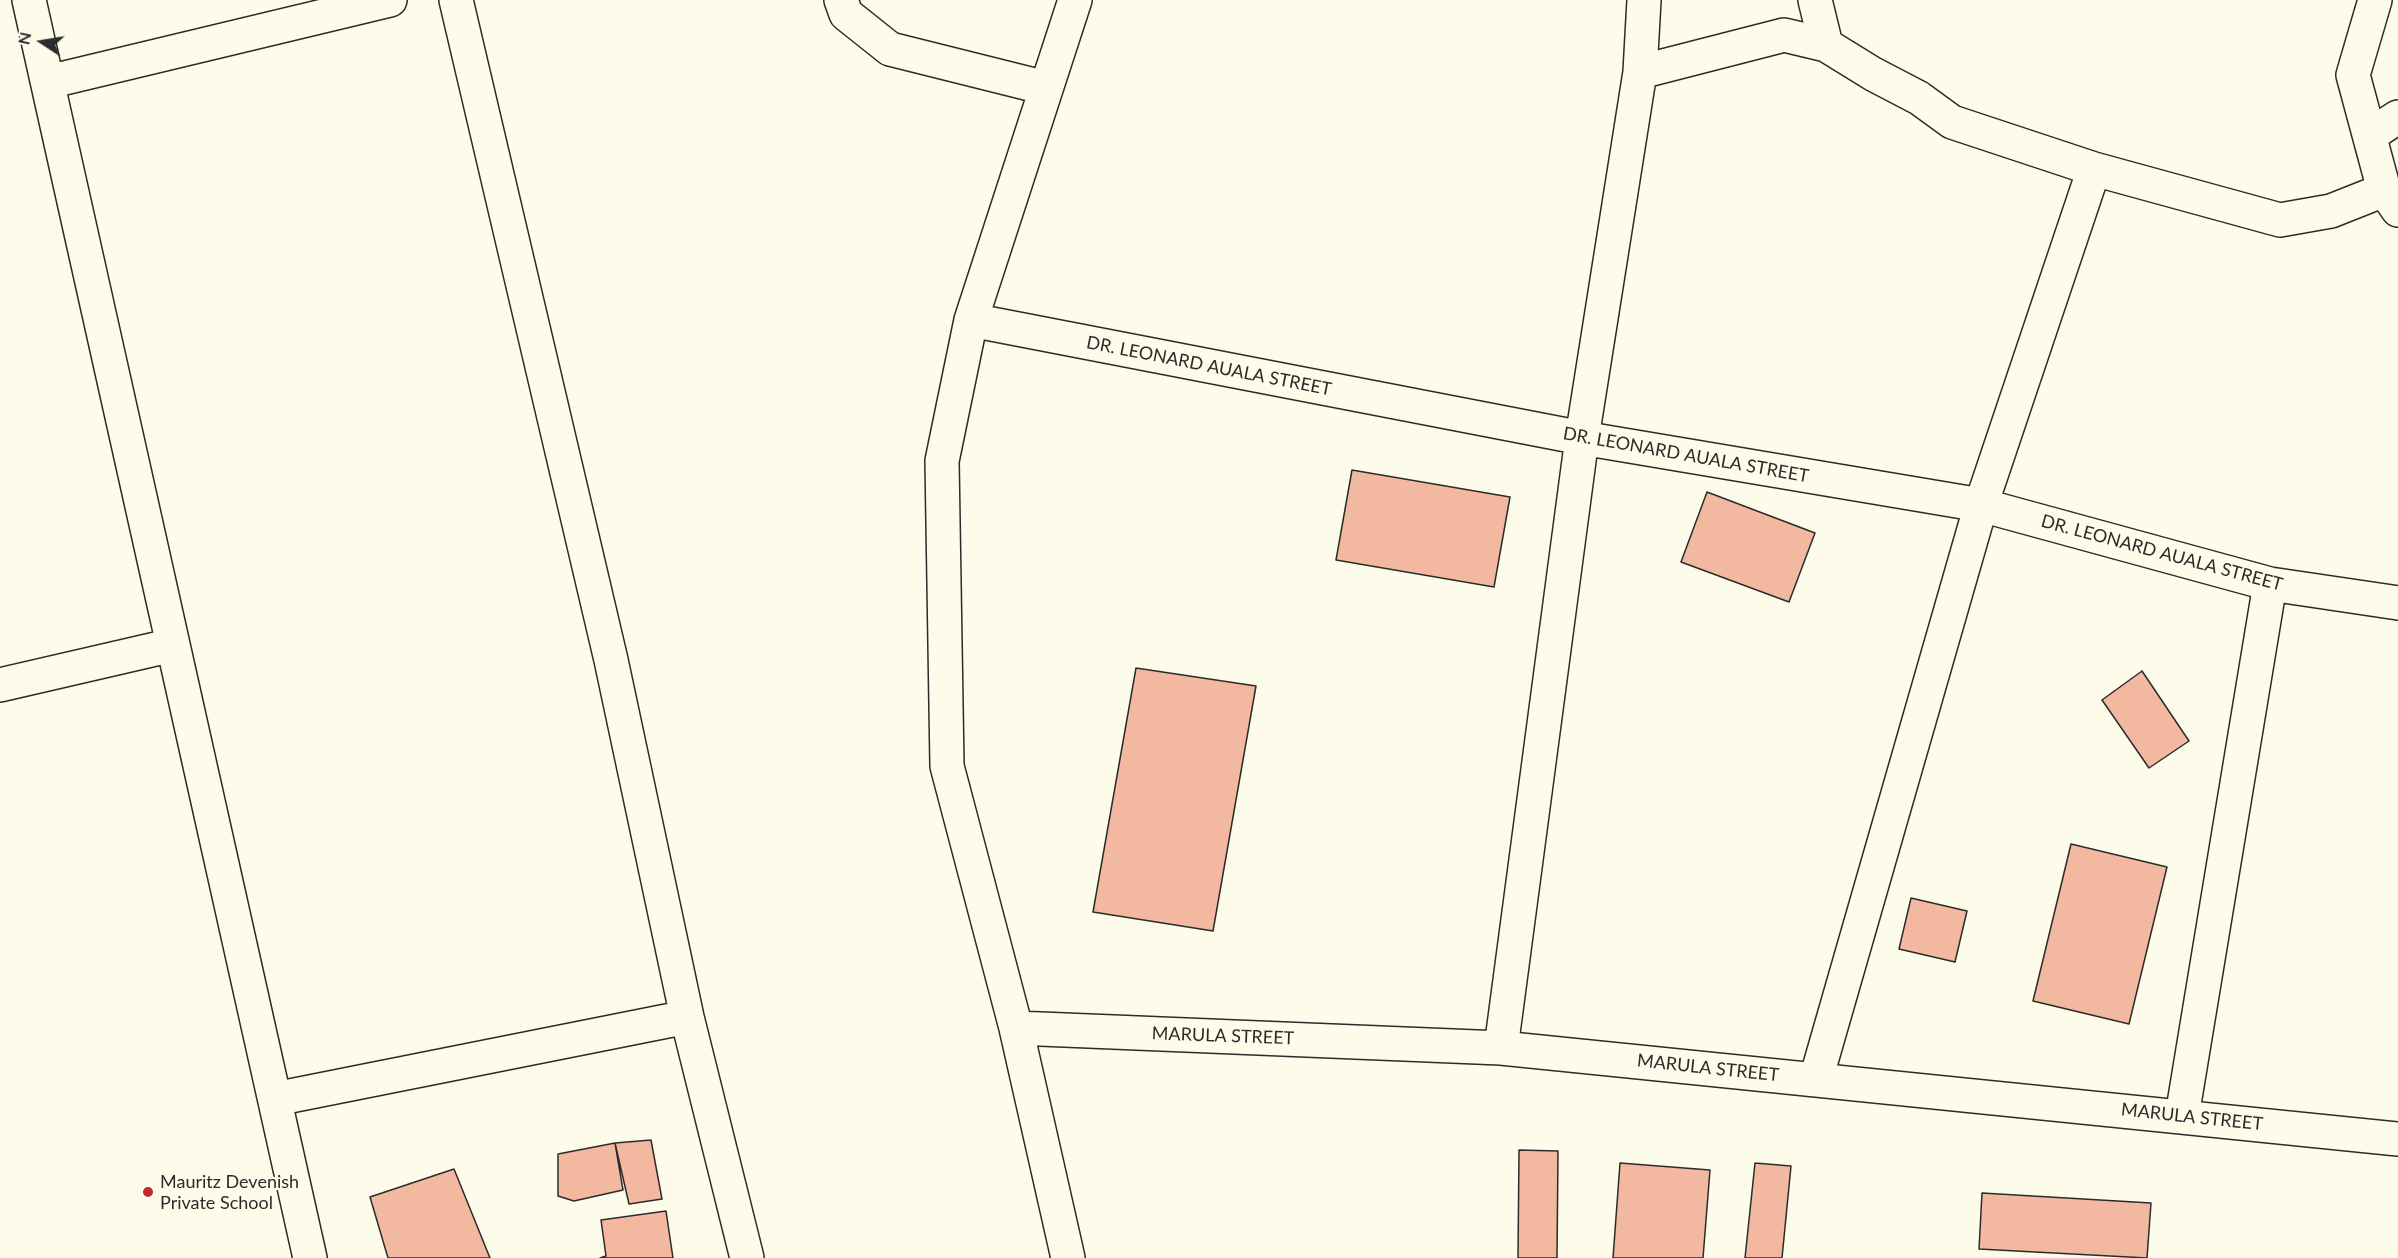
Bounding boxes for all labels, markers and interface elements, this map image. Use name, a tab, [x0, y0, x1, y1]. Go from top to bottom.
north arrow	[12, 12, 72, 72]
text: N	[13, 30, 34, 46]
street label: DR. LEONARD AUALA STREET	[1085, 332, 1333, 400]
street label: DR. LEONARD AUALA STREET	[1561, 423, 1811, 487]
street label: DR. LEONARD AUALA STREET	[2039, 510, 2285, 596]
street label: MARULA STREET	[1151, 1023, 1295, 1049]
street label: MARULA STREET	[1636, 1050, 1780, 1086]
street label: MARULA STREET	[2120, 1099, 2264, 1135]
place label: Mauritz Devenish Private School	[160, 1171, 299, 1214]
marker: Mauritz Devenish Private School	[141, 1185, 155, 1199]

